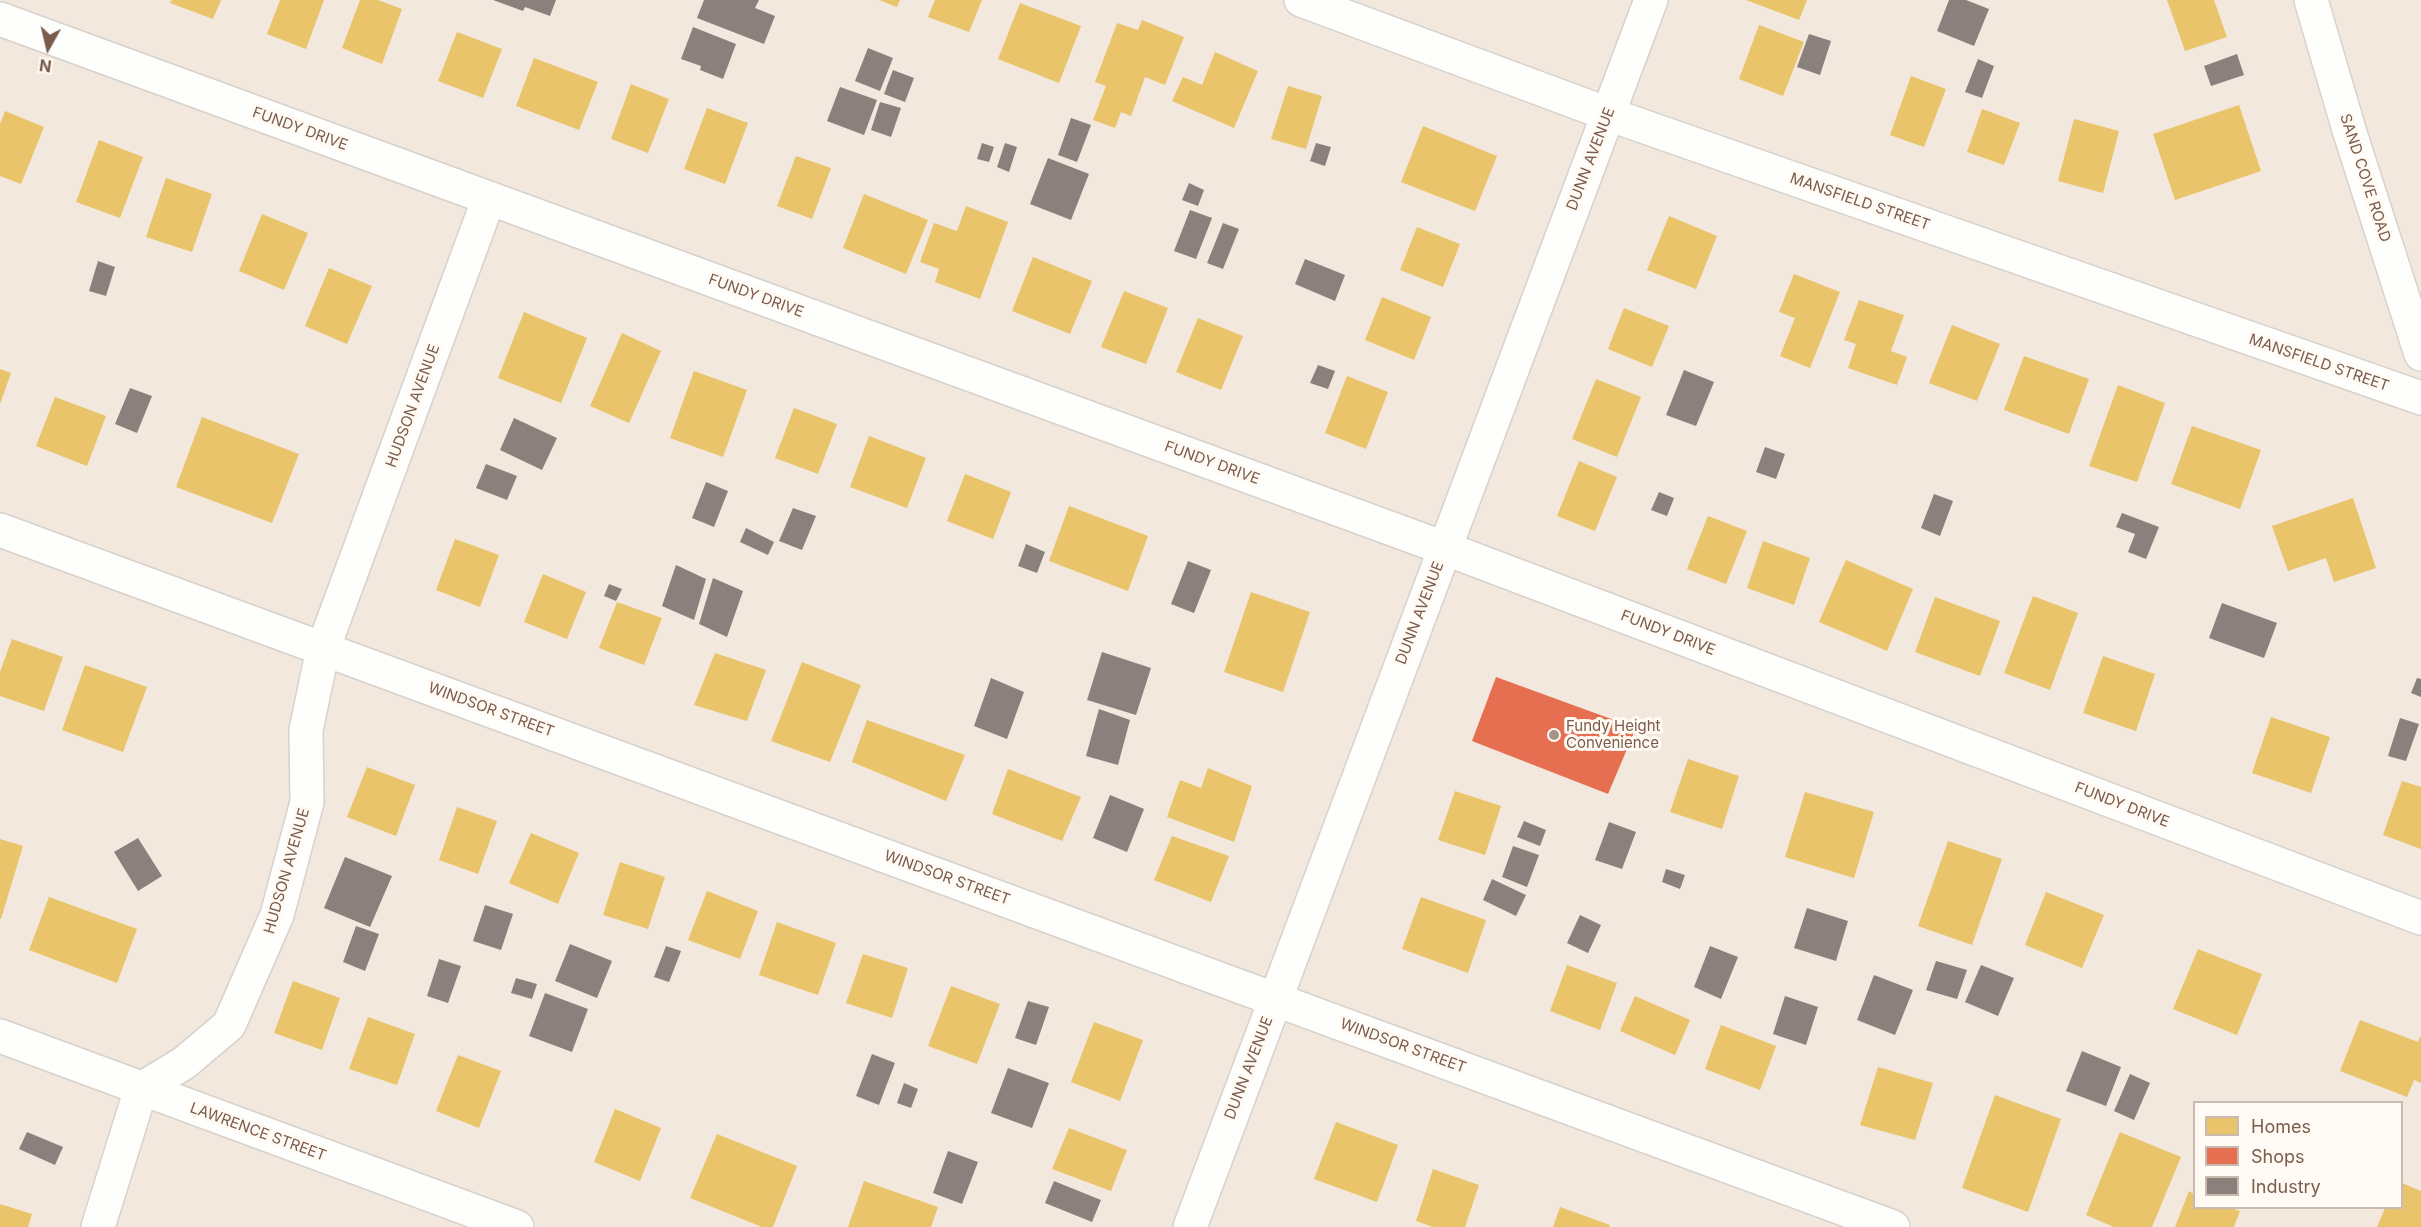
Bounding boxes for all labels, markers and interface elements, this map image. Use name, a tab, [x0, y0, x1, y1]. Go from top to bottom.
north arrow	[18, 18, 78, 78]
text: N	[38, 55, 53, 77]
street label: FUNDY DRIVE	[250, 103, 350, 155]
street label: DUNN AVENUE	[1563, 105, 1619, 213]
street label: SAND COVE ROAD	[2336, 112, 2394, 244]
street label: MANSFIELD STREET	[1788, 170, 1932, 234]
street label: FUNDY DRIVE	[706, 270, 806, 322]
street label: MANSFIELD STREET	[2247, 331, 2391, 395]
street label: HUDSON AVENUE	[382, 342, 444, 470]
street label: FUNDY DRIVE	[1162, 437, 1262, 489]
street label: DUNN AVENUE	[1392, 559, 1448, 667]
street label: FUNDY DRIVE	[1618, 607, 1718, 659]
street label: WINDSOR STREET	[426, 679, 556, 741]
place label: Fundy Height Convenience	[1566, 717, 1660, 752]
marker: Fundy Height Convenience	[1547, 728, 1561, 742]
street label: FUNDY DRIVE	[2072, 779, 2172, 831]
street label: HUDSON AVENUE	[260, 806, 314, 936]
street label: WINDSOR STREET	[882, 847, 1012, 909]
street label: DUNN AVENUE	[1221, 1014, 1277, 1122]
street label: WINDSOR STREET	[1338, 1015, 1468, 1077]
street label: LAWRENCE STREET	[187, 1099, 329, 1165]
legend	[2193, 1101, 2403, 1209]
text: Homes	[2251, 1116, 2311, 1137]
text: Shops	[2251, 1146, 2305, 1167]
text: Industry	[2251, 1176, 2321, 1197]

